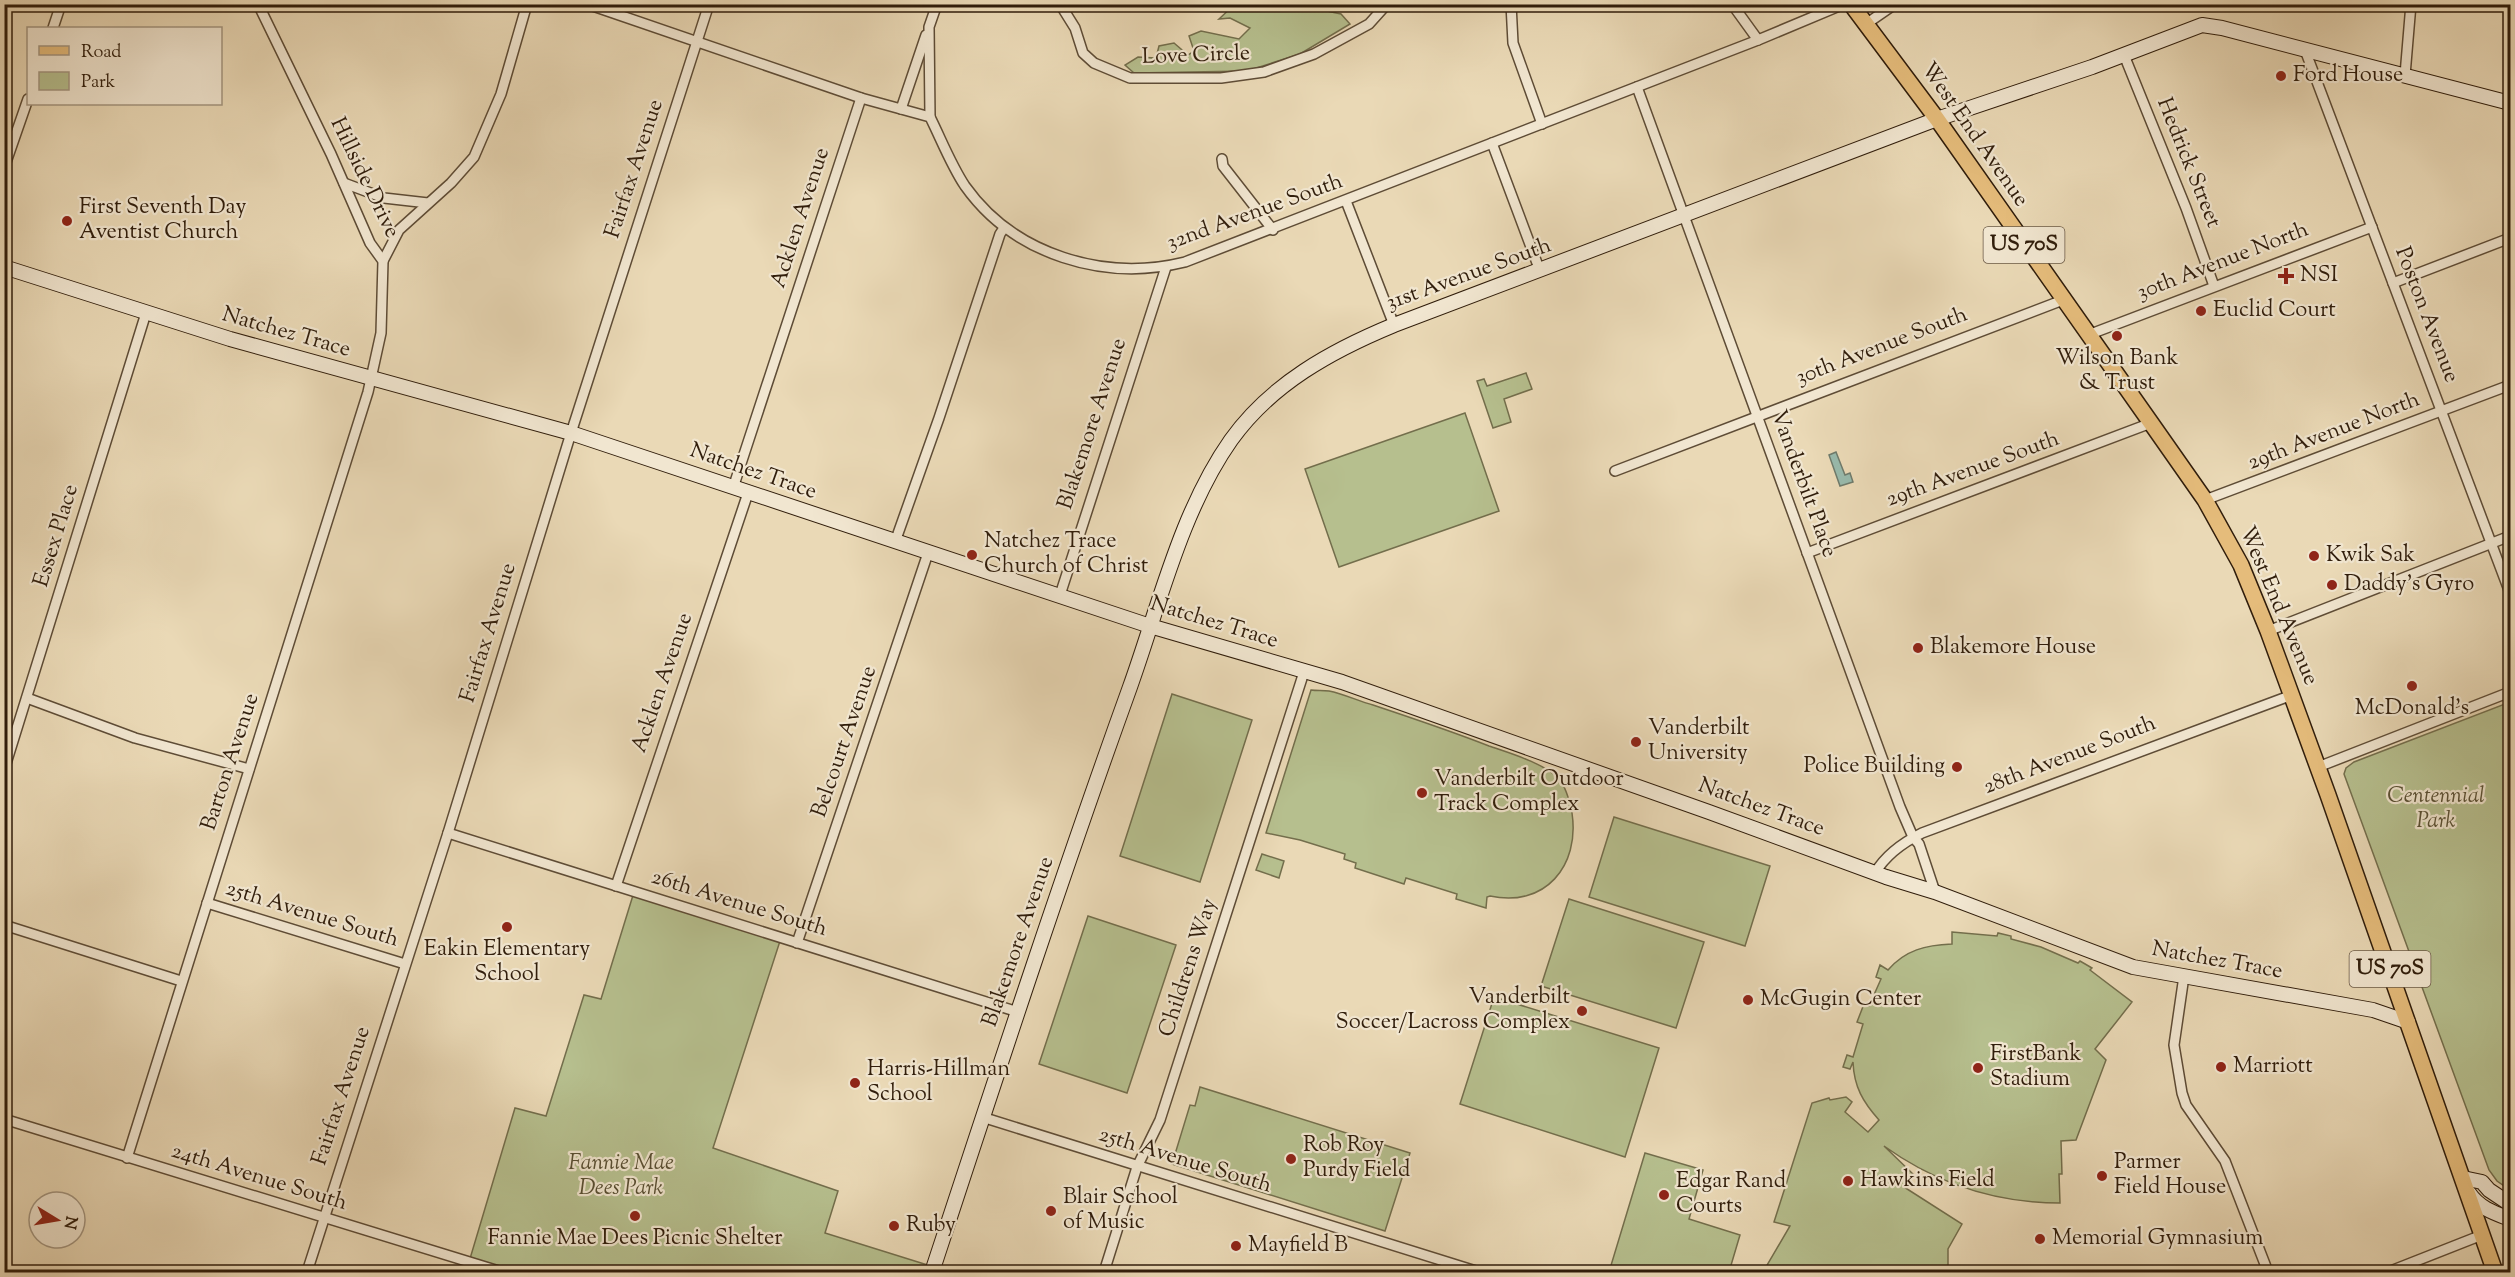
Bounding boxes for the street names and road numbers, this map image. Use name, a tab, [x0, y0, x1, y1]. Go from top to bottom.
street label: Love Circle	[1141, 38, 1251, 74]
street label: West End Avenue	[1912, 56, 2036, 214]
street label: Hedrick Street	[2147, 93, 2229, 233]
street label: Fairfax Avenue	[597, 95, 673, 243]
street label: Hillside Drive	[321, 112, 407, 244]
street label: Acklen Avenue	[763, 144, 839, 292]
street label: 32nd Avenue South	[1162, 166, 1348, 260]
street label: 30th Avenue North	[2133, 215, 2314, 309]
road number: US 70S	[1984, 227, 2064, 263]
street label: 31st Avenue South	[1382, 230, 1556, 320]
street label: Poston Avenue	[2385, 243, 2467, 387]
street label: Natchez Trace	[218, 299, 354, 367]
street label: 30th Avenue South	[1791, 299, 1973, 395]
street label: Blakemore Avenue	[1050, 334, 1136, 514]
street label: 29th Avenue North	[2243, 384, 2425, 480]
street label: Vanderbilt Place	[1761, 406, 1845, 562]
street label: 29th Avenue South	[1882, 424, 2064, 516]
street label: Natchez Trace	[685, 435, 821, 509]
street label: Essex Place	[26, 481, 88, 591]
street label: West End Avenue	[2230, 521, 2326, 691]
street label: Fairfax Avenue	[453, 559, 525, 707]
street label: Natchez Trace	[1146, 588, 1282, 658]
street label: Acklen Avenue	[624, 609, 702, 757]
street label: Belcourt Avenue	[804, 662, 886, 822]
street label: Barton Avenue	[194, 689, 268, 835]
street label: 28th Avenue South	[1979, 708, 2161, 804]
street label: Natchez Trace	[1693, 770, 1829, 846]
street label: Blakemore Avenue	[975, 852, 1063, 1032]
street label: 26th Avenue South	[647, 862, 831, 946]
street label: 25th Avenue South	[222, 873, 403, 957]
street label: Childrens Way	[1152, 895, 1226, 1041]
street label: Natchez Trace	[2149, 934, 2285, 988]
road number: US 70S	[2350, 951, 2430, 987]
street label: Fairfax Avenue	[304, 1022, 380, 1170]
street label: 25th Avenue South	[1095, 1119, 1276, 1203]
street label: 24th Avenue South	[167, 1136, 351, 1220]

